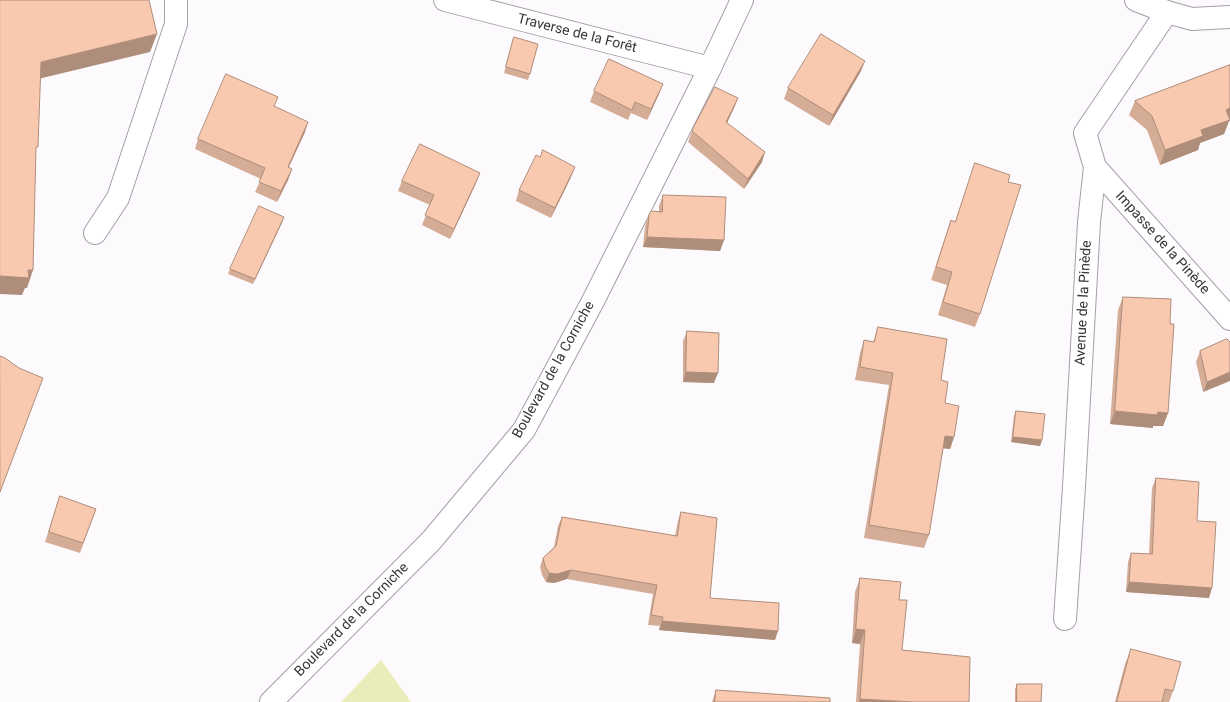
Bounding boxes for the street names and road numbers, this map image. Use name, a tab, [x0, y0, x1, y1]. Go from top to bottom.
street label: Traverse de la Forêt	[516, 11, 638, 57]
street label: Impasse de la Pinède	[1111, 188, 1213, 298]
street label: Avenue de la Pinède	[1072, 240, 1096, 366]
street label: Boulevard de la Corniche	[509, 299, 599, 441]
street label: Boulevard de la Corniche	[292, 560, 412, 680]

